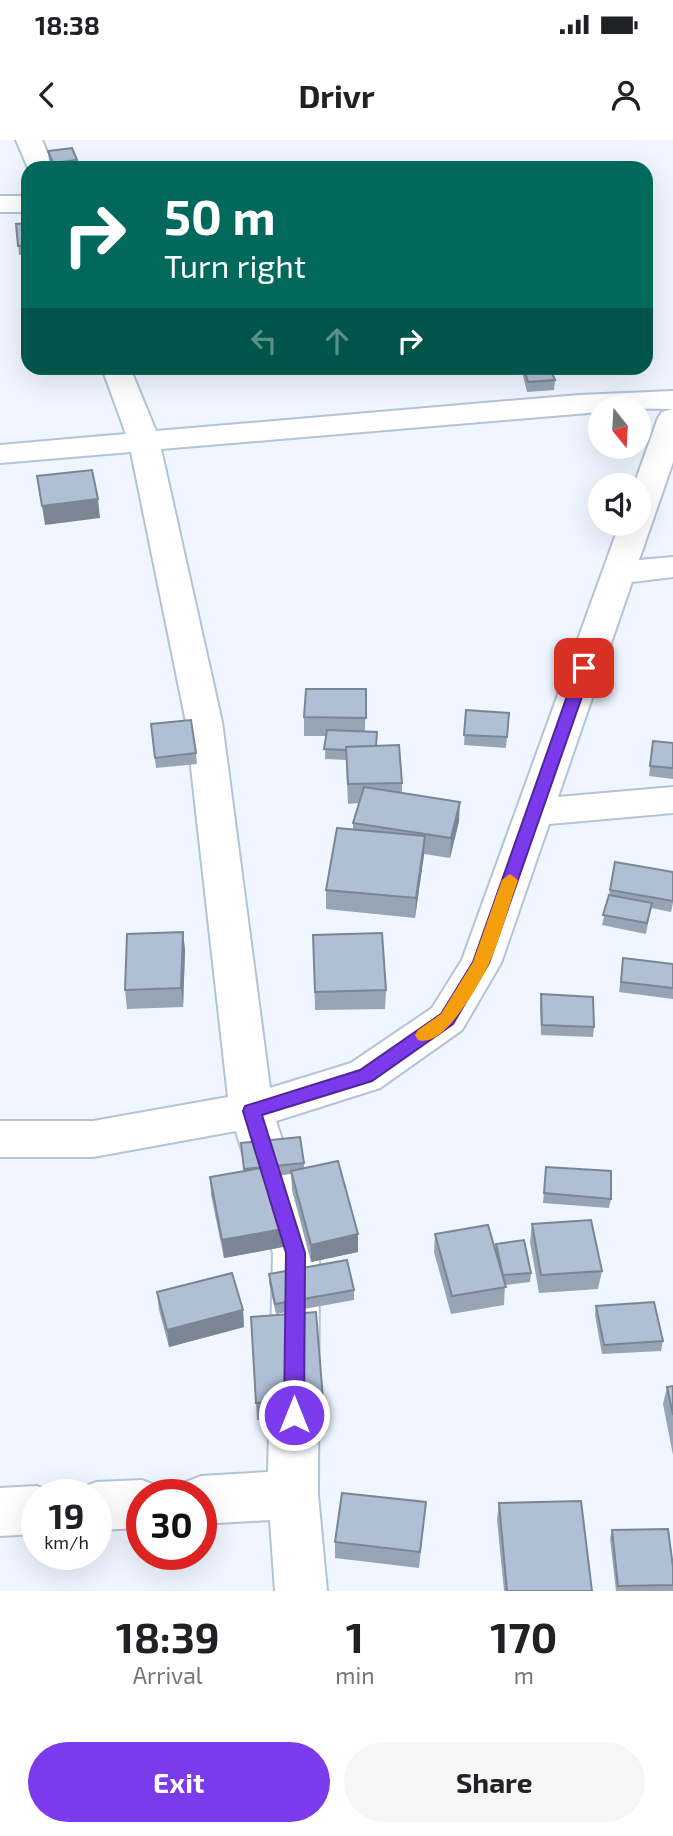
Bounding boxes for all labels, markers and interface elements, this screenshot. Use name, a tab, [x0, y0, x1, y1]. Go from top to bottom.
text: 18:38	[35, 9, 100, 40]
icon: back	[28, 76, 66, 114]
text: Drivr	[298, 76, 375, 114]
icon: person	[607, 76, 645, 114]
text: 50 m	[164, 186, 276, 245]
icon: right	[49, 189, 140, 280]
text: Turn right	[164, 246, 306, 284]
icon: left	[245, 322, 283, 360]
icon: ahead	[318, 322, 356, 360]
icon: right	[391, 322, 429, 360]
north arrow	[588, 396, 651, 458]
map controls	[588, 396, 651, 536]
button: sound	[588, 473, 651, 536]
pin	[554, 638, 614, 698]
icon: arrive	[565, 649, 603, 687]
position arrow	[257, 1378, 331, 1452]
speed limit sign: 30	[126, 1479, 217, 1570]
text: 19	[49, 1494, 84, 1536]
text: km/h	[44, 1531, 89, 1553]
text: 18:39	[116, 1611, 220, 1661]
text: 1	[346, 1611, 364, 1661]
text: 170	[490, 1611, 557, 1661]
text: Arrival	[133, 1661, 203, 1689]
text: min	[335, 1661, 375, 1689]
text: m	[514, 1661, 534, 1689]
button: Exit	[28, 1742, 330, 1822]
button: Share	[344, 1742, 645, 1822]

